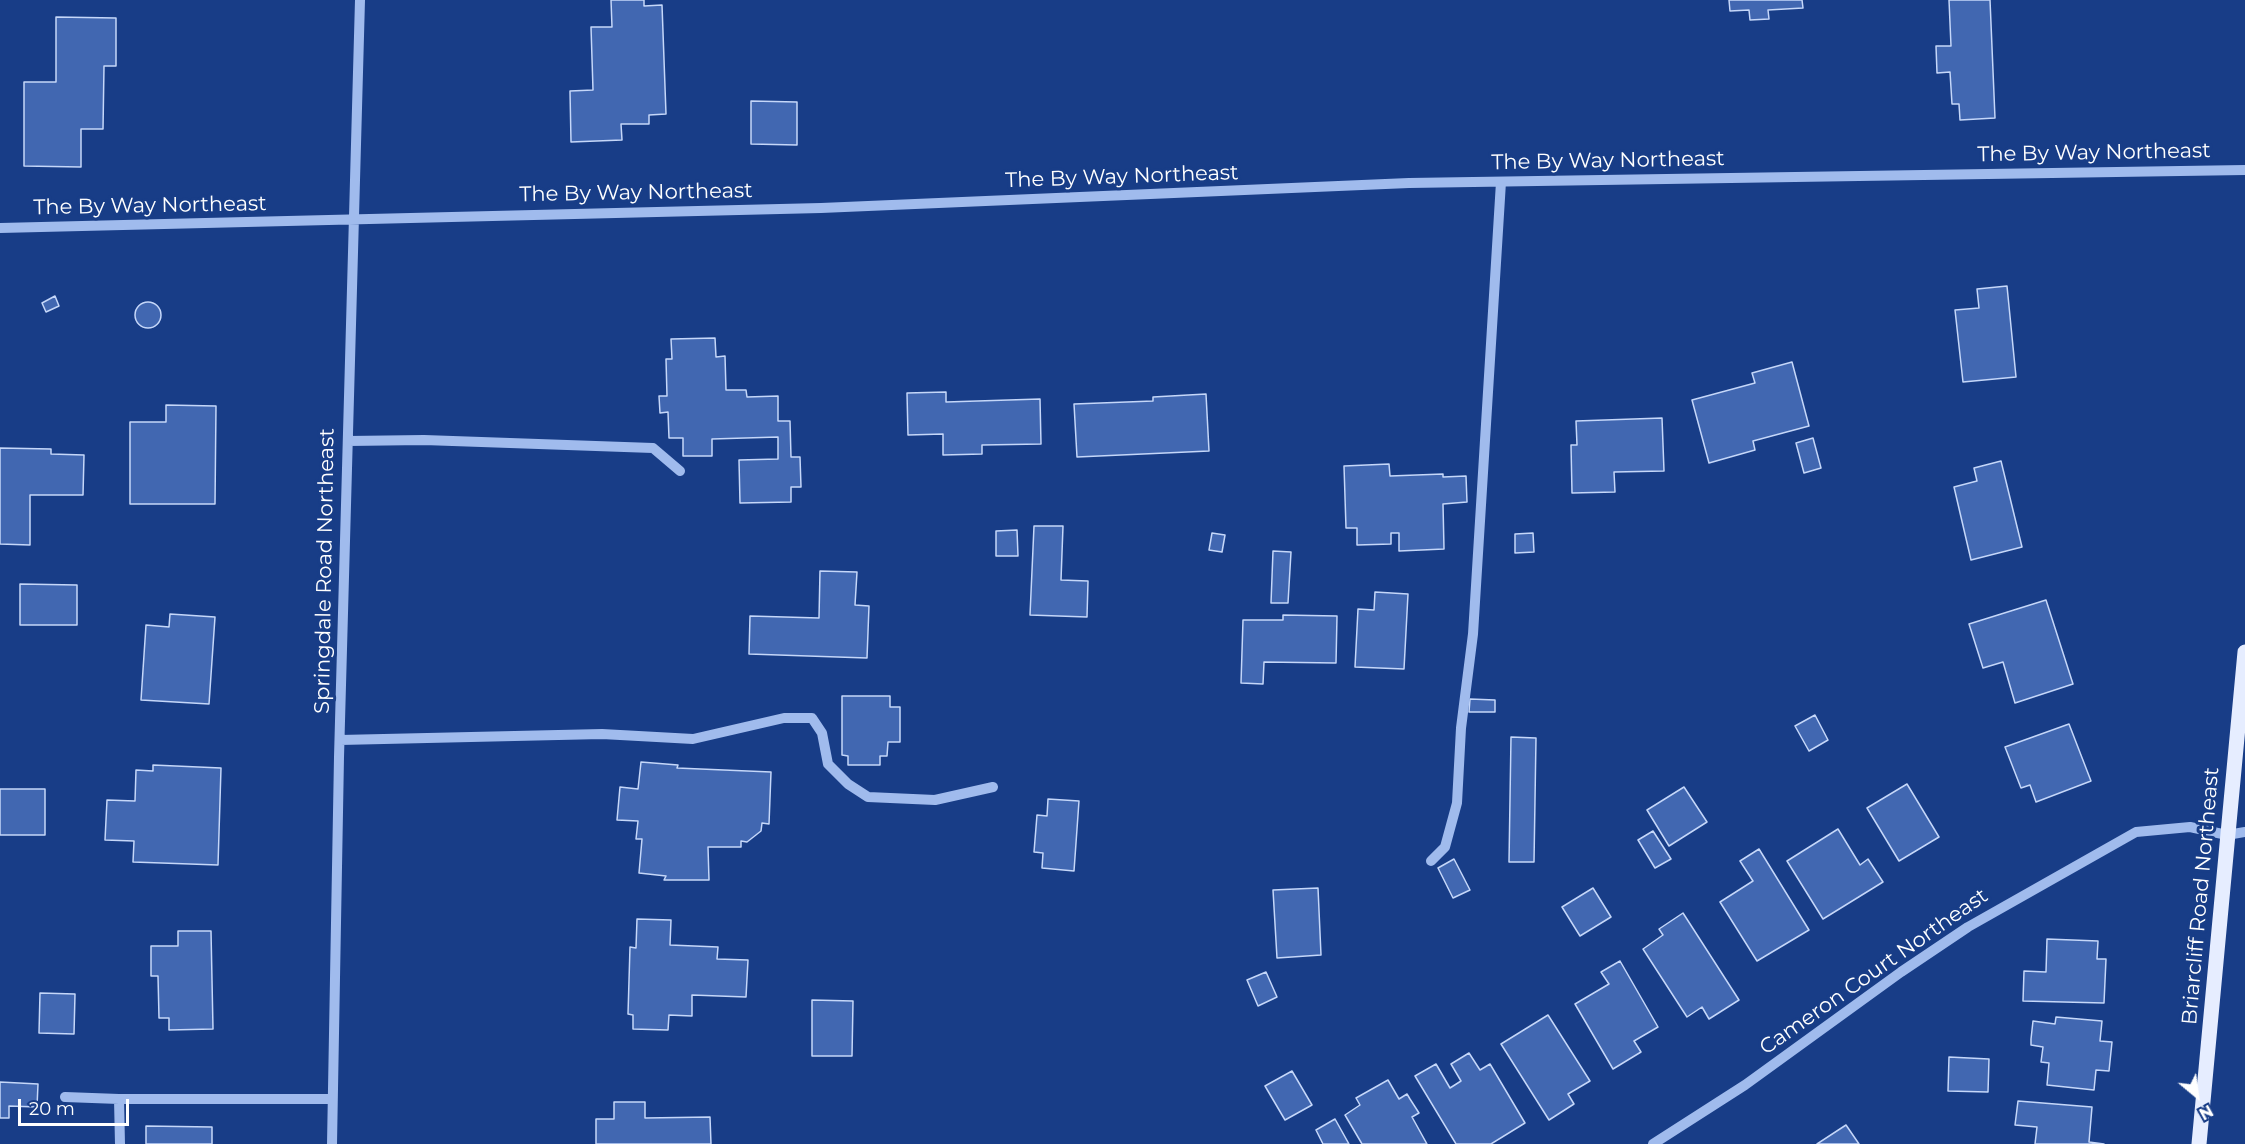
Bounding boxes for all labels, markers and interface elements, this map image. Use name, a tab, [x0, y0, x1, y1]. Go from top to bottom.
street label: The By Way Northeast	[1977, 138, 2211, 168]
street label: The By Way Northeast	[1491, 146, 1725, 176]
street label: The By Way Northeast	[1005, 160, 1239, 194]
street label: The By Way Northeast	[519, 178, 753, 208]
street label: The By Way Northeast	[33, 191, 267, 221]
street label: Springdale Road Northeast	[310, 428, 340, 714]
street label: Briarcliff Road Northeast	[2177, 766, 2225, 1026]
street label: Cameron Court Northeast	[1755, 883, 1993, 1061]
north arrow	[2167, 1066, 2227, 1126]
scale bar	[21, 1087, 132, 1125]
text: 20 m	[29, 1098, 75, 1120]
text: N	[2196, 1101, 2216, 1124]

